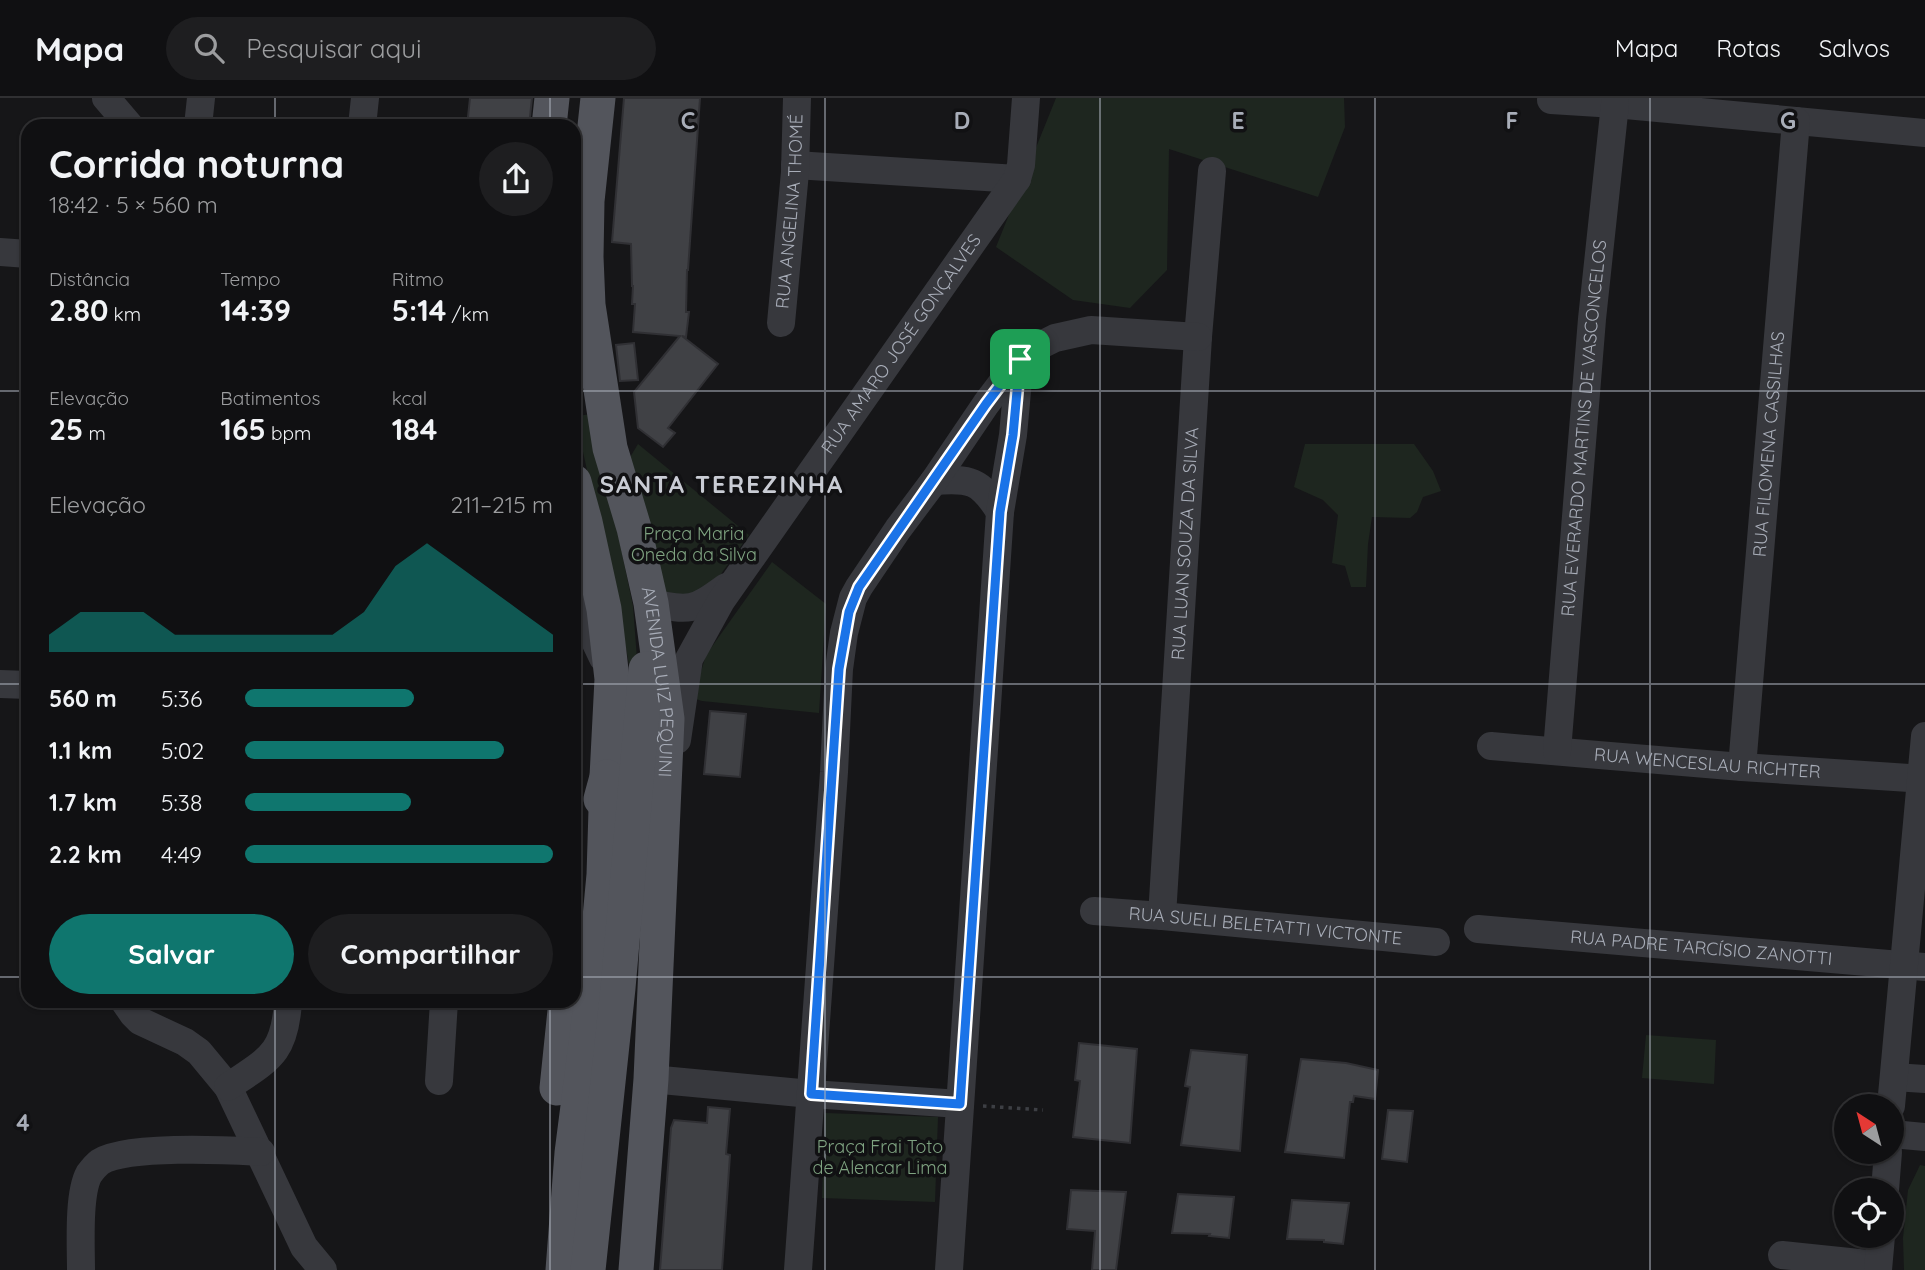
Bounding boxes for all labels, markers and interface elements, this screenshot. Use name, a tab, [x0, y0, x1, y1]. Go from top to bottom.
search box	[166, 17, 656, 80]
text: Mapa	[35, 28, 124, 69]
icon: search	[190, 29, 228, 67]
text: Pesquisar aqui	[246, 32, 422, 65]
text: Mapa	[1615, 33, 1678, 63]
text: Rotas	[1716, 33, 1781, 63]
text: Salvos	[1819, 33, 1890, 63]
text: C	[681, 106, 695, 135]
text: D	[954, 106, 970, 135]
text: E	[1231, 106, 1245, 135]
text: F	[1506, 106, 1518, 135]
text: G	[1780, 106, 1796, 135]
street label: RUA ANGELINA THOMÉ	[770, 114, 808, 310]
text: Corrida noturna	[49, 140, 344, 188]
button: share	[479, 142, 553, 216]
text: 18:42 · 5 × 560 m	[49, 190, 218, 219]
street label: RUA AMARO JOSÉ GONÇALVES	[816, 229, 986, 458]
street label: RUA EVERARDO MARTINS DE VASCONCELOS	[1556, 238, 1611, 617]
text: Distância	[49, 267, 130, 291]
text: Tempo	[220, 267, 281, 291]
text: Ritmo	[392, 267, 444, 291]
text: 2.80	[49, 291, 108, 329]
text: 14:39	[220, 291, 291, 329]
text: 5:14	[392, 291, 446, 329]
text: km	[108, 302, 141, 326]
text: /km	[446, 302, 489, 326]
pin	[990, 329, 1050, 389]
street label: RUA FILOMENA CASSILHAS	[1748, 330, 1789, 558]
icon: arrive	[1001, 340, 1039, 378]
text: Elevação	[49, 386, 129, 410]
text: Batimentos	[220, 386, 321, 410]
text: kcal	[392, 386, 427, 410]
text: 25	[49, 410, 83, 448]
text: 165	[220, 410, 266, 448]
text: 184	[392, 410, 437, 448]
text: m	[83, 421, 106, 445]
text: bpm	[266, 421, 311, 445]
street label: RUA LUAN SOUZA DA SILVA	[1166, 426, 1203, 661]
district label: SANTA TEREZINHA	[600, 469, 844, 499]
text: Elevação	[49, 490, 146, 519]
text: 211–215 m	[450, 490, 553, 519]
park label: Praça Maria Oneda da Silva	[631, 522, 757, 566]
street label: AVENIDA LUIZ PEQUINI	[637, 584, 679, 778]
text: 560 m	[49, 684, 117, 713]
text: 5:36	[161, 684, 202, 713]
text: 1.1 km	[49, 736, 112, 765]
text: 5:02	[161, 736, 204, 765]
street label: RUA WENCESLAU RICHTER	[1593, 743, 1821, 783]
text: 1.7 km	[49, 788, 117, 817]
text: 5:38	[161, 788, 202, 817]
text: 2.2 km	[49, 840, 122, 869]
text: 4:49	[161, 840, 202, 869]
street label: RUA SUELI BELETATTI VICTONTE	[1128, 902, 1403, 950]
button: Salvar	[49, 914, 294, 994]
button: Compartilhar	[308, 914, 553, 994]
street label: RUA PADRE TARCÍSIO ZANOTTI	[1569, 925, 1833, 970]
north arrow	[1834, 1094, 1904, 1164]
map controls	[1834, 1094, 1904, 1248]
text: 4	[16, 1108, 30, 1137]
park label: Praça Frai Toto de Alencar Lima	[813, 1135, 948, 1179]
button: locate	[1834, 1178, 1904, 1248]

